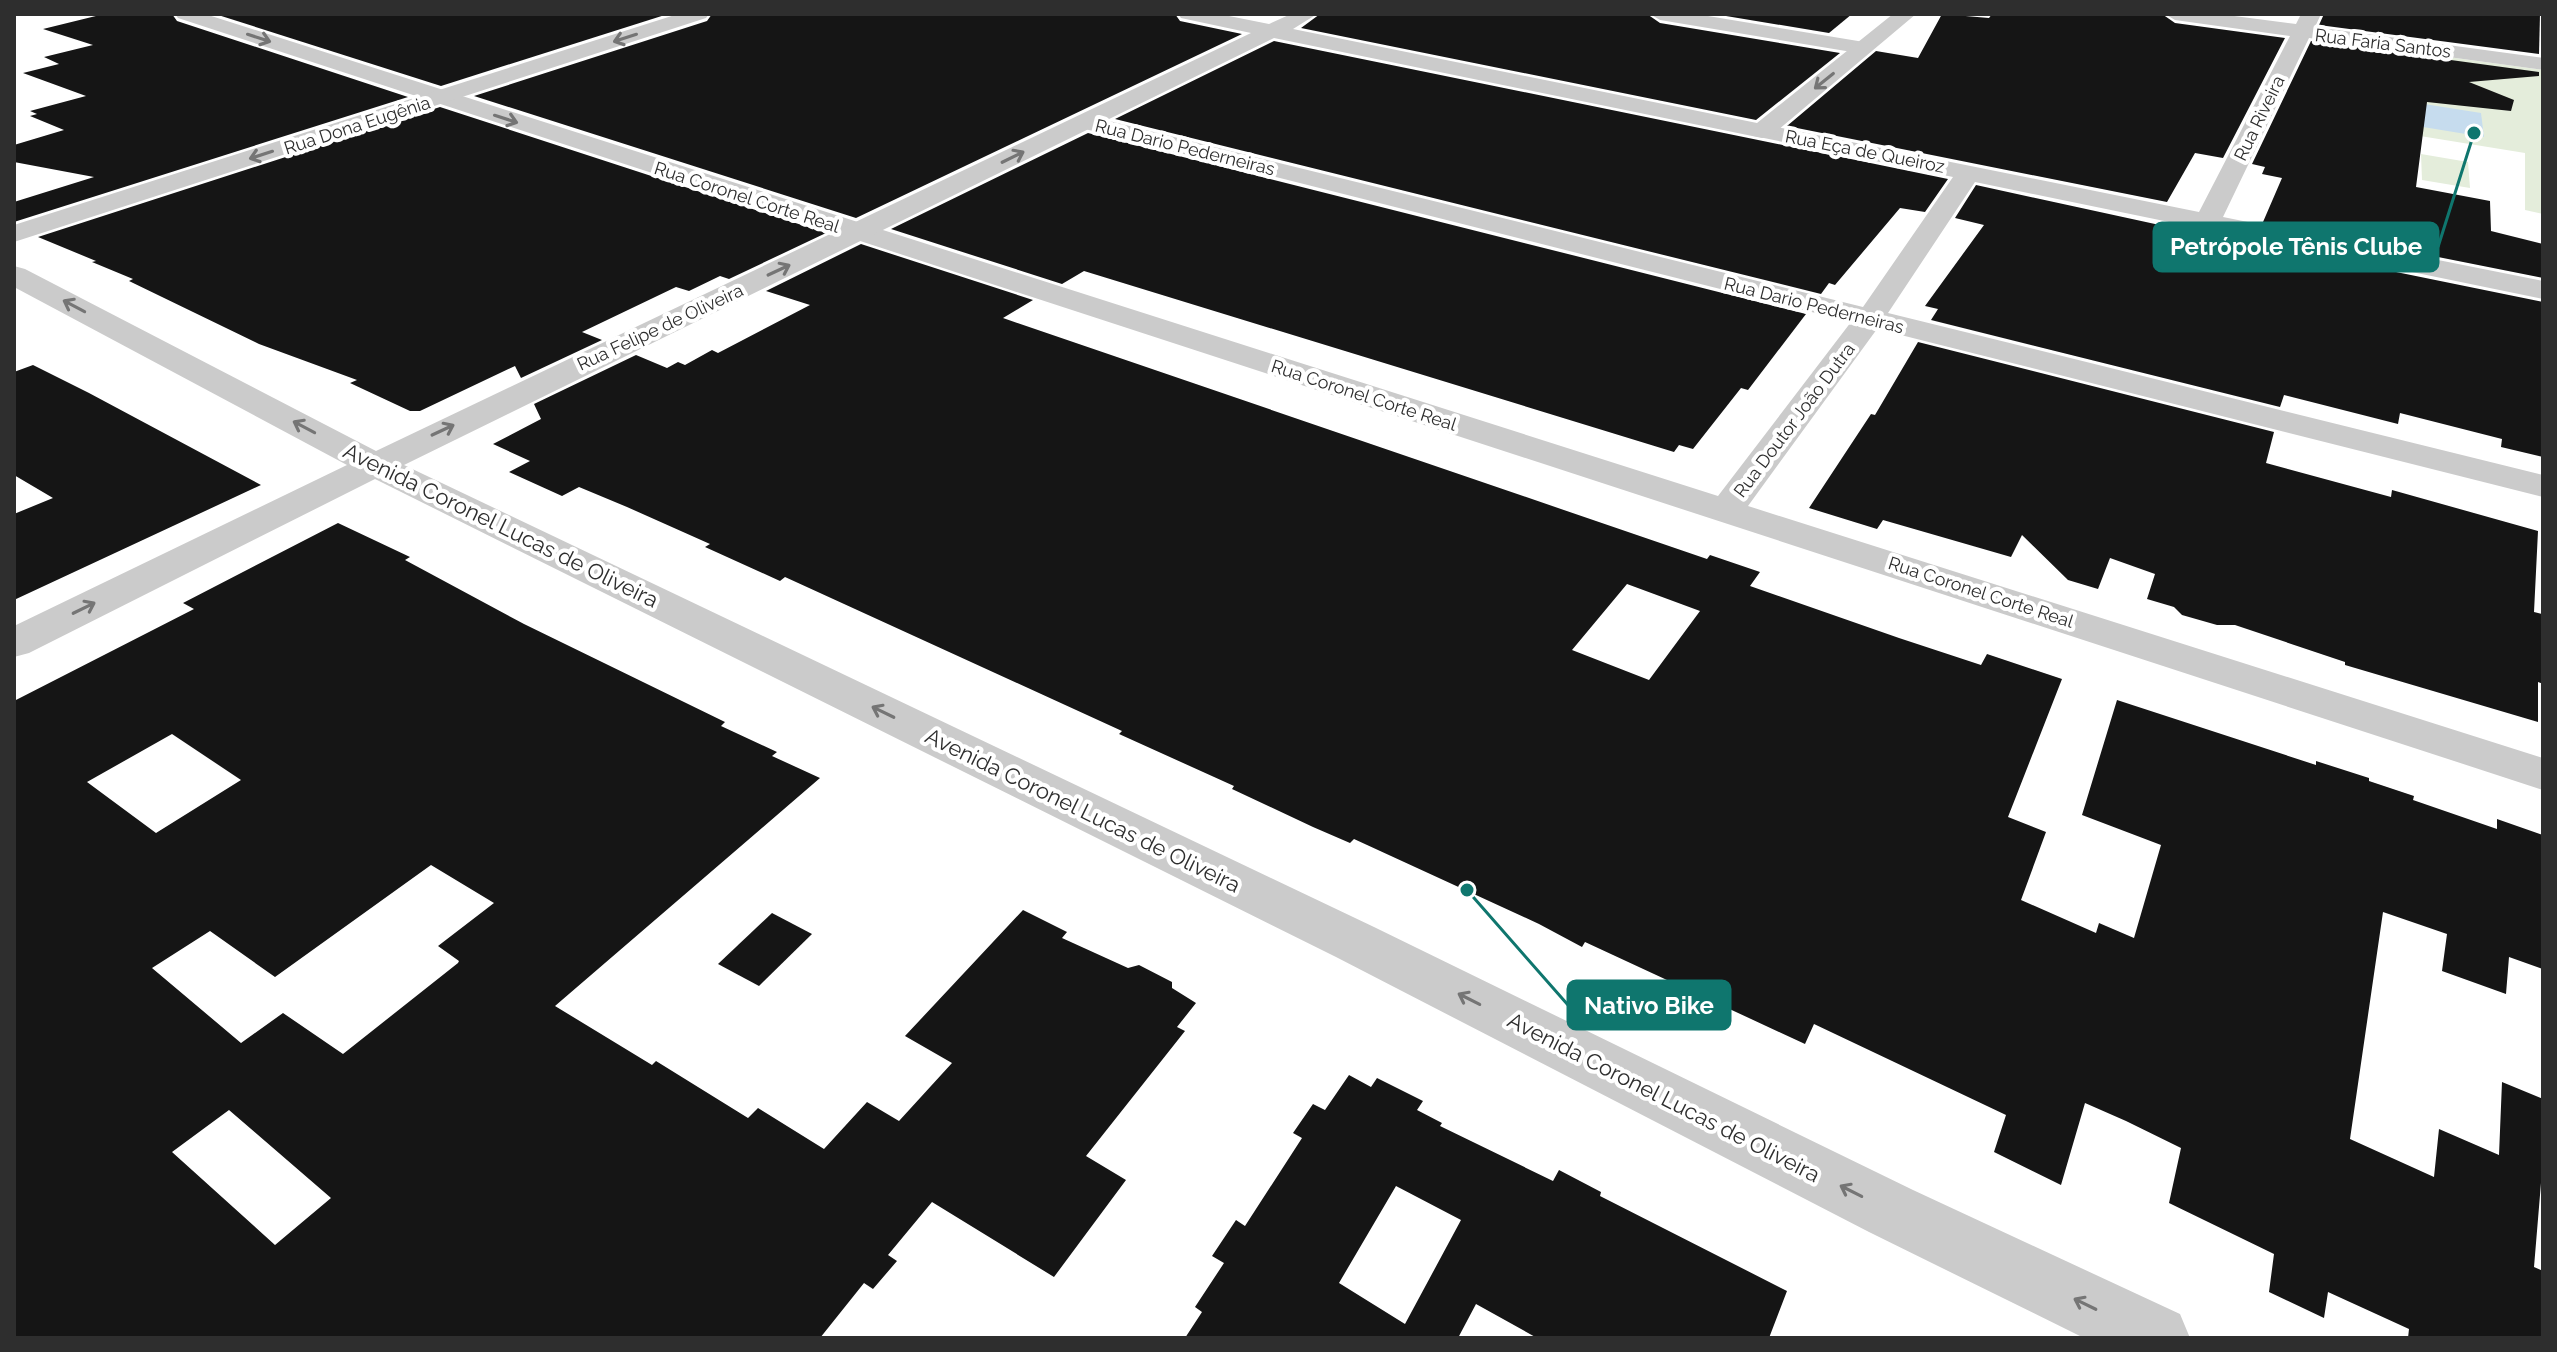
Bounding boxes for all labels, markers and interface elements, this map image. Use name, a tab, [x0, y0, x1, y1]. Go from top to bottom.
street label: Rua Faria Santos	[2314, 24, 2453, 62]
one-way arrow	[246, 31, 272, 46]
one-way arrow	[613, 32, 638, 46]
one-way arrow	[1814, 72, 1835, 90]
street label: Rua Riveira	[2229, 72, 2289, 164]
street label: Rua Dona Eugênia	[281, 91, 433, 159]
one-way arrow	[494, 112, 519, 127]
street label: Rua Dario Pederneiras	[1093, 115, 1277, 180]
street label: Rua Eça de Queiroz	[1783, 125, 1947, 177]
one-way arrow	[249, 149, 274, 163]
one-way arrow	[1001, 149, 1025, 164]
street label: Rua Coronel Corte Real	[652, 157, 842, 237]
callout: Petrópole Tênis Clube	[2154, 223, 2438, 271]
text: Petrópole Tênis Clube	[2170, 232, 2422, 261]
one-way arrow	[767, 262, 791, 277]
street label: Rua Dario Pederneiras	[1722, 273, 1906, 338]
street label: Rua Felipe de Oliveira	[574, 279, 746, 375]
one-way arrow	[62, 298, 86, 314]
street label: Rua Doutor João Dutra	[1729, 339, 1859, 501]
street label: Rua Coronel Corte Real	[1269, 355, 1459, 435]
one-way arrow	[293, 419, 316, 435]
one-way arrow	[431, 422, 455, 437]
street label: Avenida Coronel Lucas de Oliveira	[339, 437, 663, 613]
street label: Rua Coronel Corte Real	[1886, 552, 2076, 632]
one-way arrow	[71, 600, 95, 615]
one-way arrow	[872, 704, 896, 719]
street label: Avenida Coronel Lucas de Oliveira	[921, 722, 1245, 898]
callout: Nativo Bike	[1568, 981, 1730, 1029]
one-way arrow	[1457, 991, 1481, 1006]
text: Nativo Bike	[1584, 991, 1714, 1020]
street label: Avenida Coronel Lucas de Oliveira	[1504, 1007, 1824, 1187]
one-way arrow	[1840, 1183, 1864, 1198]
one-way arrow	[2074, 1296, 2098, 1311]

